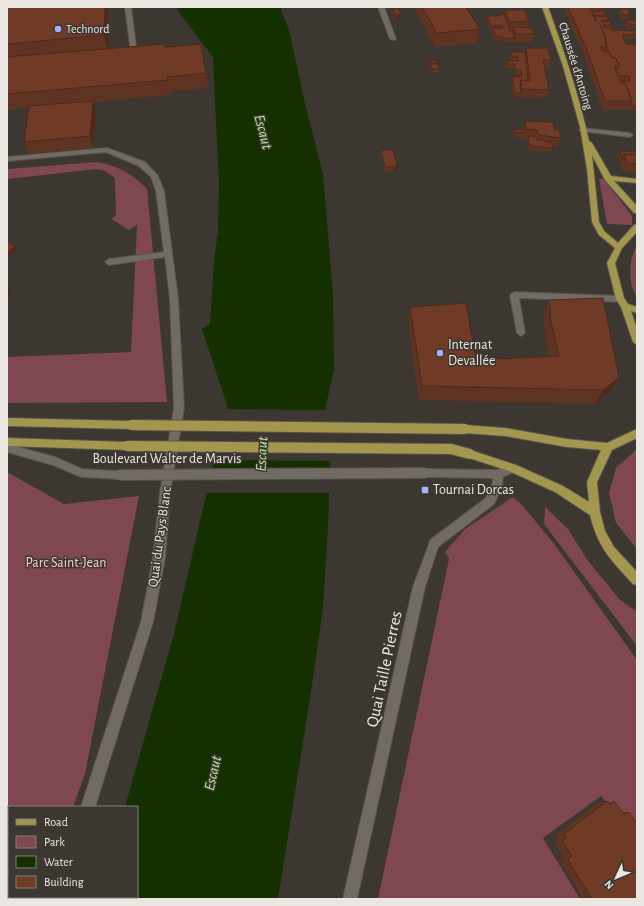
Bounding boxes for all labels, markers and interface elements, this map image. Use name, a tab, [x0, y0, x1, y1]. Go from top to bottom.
street label: Chaussée d'Antoing	[557, 21, 595, 111]
place label: Technord	[66, 23, 109, 35]
marker: Technord	[53, 24, 63, 34]
water label: Escaut	[251, 113, 275, 151]
place label: Internat Devallée	[448, 338, 496, 368]
marker: Internat Devallée	[435, 348, 445, 358]
water label: Escaut	[254, 436, 270, 472]
street label: Boulevard Walter de Marvis	[92, 452, 242, 466]
place label: Tournai Dorcas	[433, 483, 514, 497]
street label: Quai du Pays Blanc	[146, 485, 174, 588]
marker: Tournai Dorcas	[420, 485, 430, 495]
park label: Parc Saint-Jean	[25, 556, 107, 570]
street label: Quai Taille Pierres	[363, 609, 406, 729]
water label: Escaut	[202, 754, 224, 792]
legend	[8, 806, 138, 898]
text: Road	[44, 816, 68, 828]
text: Park	[44, 836, 65, 848]
text: Water	[44, 856, 73, 868]
north arrow	[596, 858, 636, 898]
text: Building	[44, 876, 84, 888]
text: N	[603, 878, 616, 891]

